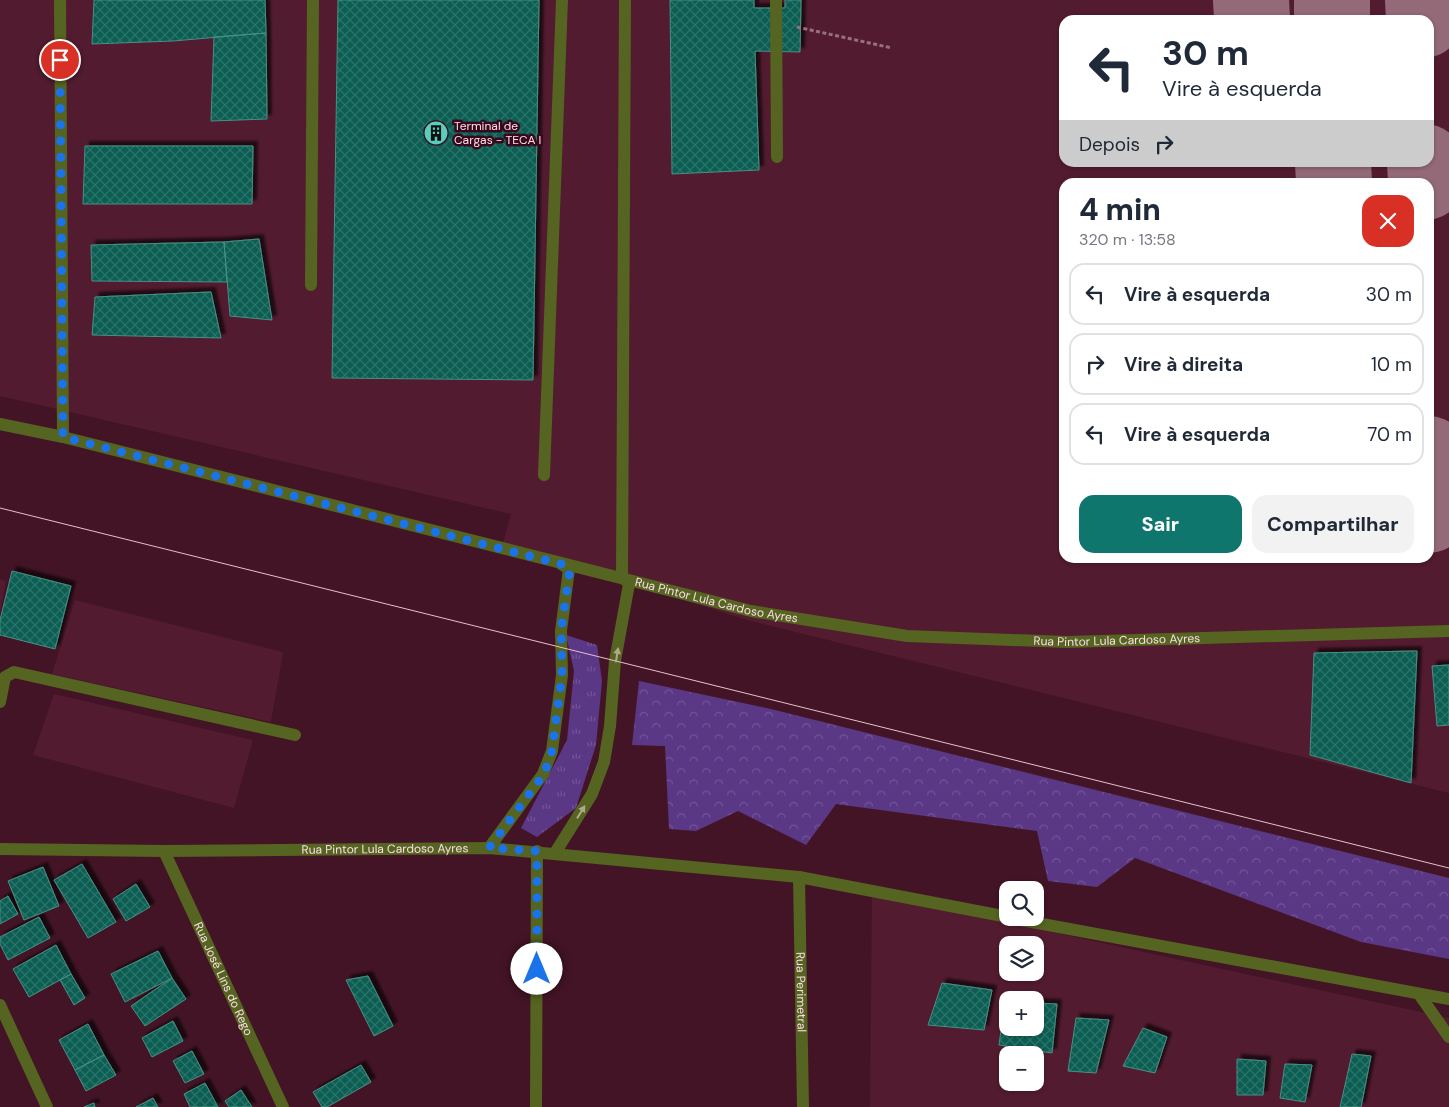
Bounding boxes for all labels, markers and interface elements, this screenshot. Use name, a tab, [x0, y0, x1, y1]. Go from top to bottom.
text: 30 m	[1162, 30, 1249, 76]
icon: left	[1079, 35, 1144, 100]
pin	[39, 39, 81, 81]
icon: arrive	[46, 46, 74, 74]
text: Vire à esquerda	[1162, 74, 1322, 103]
place label: Terminal de Cargas - TECA I	[454, 118, 541, 148]
building icon: Terminal de Cargas - TECA I	[423, 120, 449, 146]
icon: right	[1150, 130, 1178, 158]
text: Depois	[1079, 132, 1140, 157]
text: 4 min	[1079, 190, 1161, 229]
button: close	[1362, 195, 1414, 247]
text: 320 m · 13:58	[1079, 229, 1176, 250]
icon: left	[1081, 280, 1109, 308]
text: Vire à esquerda	[1124, 282, 1270, 307]
text: 30 m	[1366, 282, 1412, 307]
icon: right	[1081, 350, 1109, 378]
text: Vire à direita	[1124, 352, 1243, 377]
text: 10 m	[1371, 352, 1412, 377]
icon: left	[1081, 420, 1109, 448]
text: Vire à esquerda	[1124, 422, 1270, 447]
text: 70 m	[1367, 422, 1412, 447]
button: Sair	[1079, 495, 1242, 553]
button: Compartilhar	[1252, 495, 1414, 553]
street label: Rua Pintor Lula Cardoso Ayres	[633, 574, 799, 626]
street label: Rua Pintor Lula Cardoso Ayres	[1033, 630, 1201, 650]
one-way arrow	[613, 647, 621, 663]
one-way arrow	[576, 805, 586, 818]
street label: Rua Pintor Lula Cardoso Ayres	[301, 840, 468, 858]
map controls	[999, 881, 1044, 1091]
button: search	[999, 881, 1044, 926]
street label: Rua José Lins do Rego	[190, 920, 257, 1038]
button: layers	[999, 936, 1044, 981]
position arrow	[510, 942, 562, 994]
street label: Rua Perimetral	[792, 952, 810, 1032]
button: +	[999, 991, 1044, 1036]
button: −	[999, 1046, 1044, 1091]

